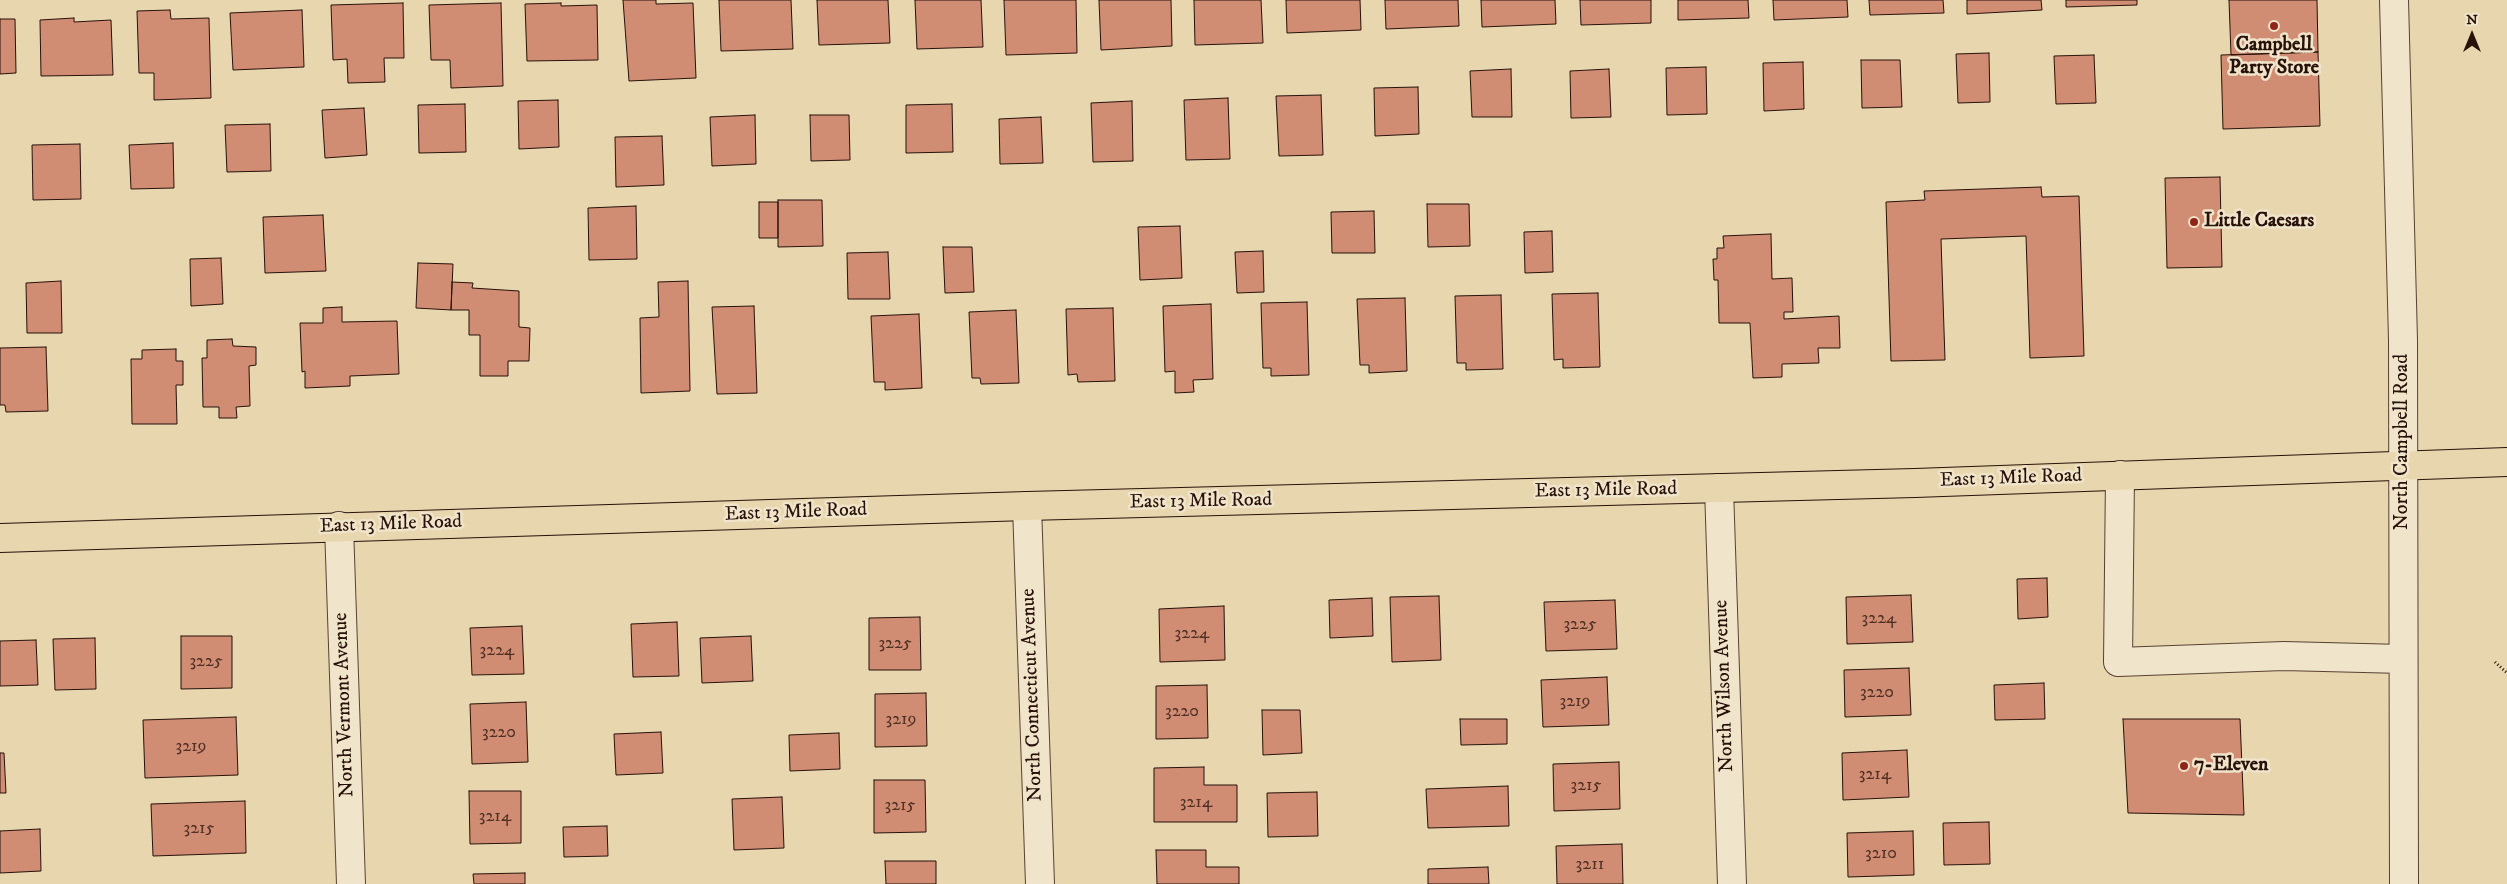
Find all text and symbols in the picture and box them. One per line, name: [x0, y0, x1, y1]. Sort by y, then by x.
north arrow: [2447, 10, 2497, 60]
text: N: [2466, 11, 2478, 29]
marker: Campbell Party Store: [2268, 20, 2280, 32]
place label: Campbell Party Store: [2229, 34, 2319, 81]
place label: Little Caesars: [2204, 210, 2314, 234]
marker: Little Caesars: [2188, 216, 2200, 228]
street label: North Campbell Road: [2391, 354, 2415, 530]
street label: East 13 Mile Road: [1939, 465, 2083, 493]
street label: East 13 Mile Road: [1535, 478, 1677, 504]
street label: East 13 Mile Road: [1130, 489, 1272, 515]
street label: East 13 Mile Road: [724, 499, 868, 527]
street label: East 13 Mile Road: [319, 511, 463, 539]
street label: North Connecticut Avenue: [1017, 588, 1049, 802]
street label: North Wilson Avenue: [1710, 599, 1740, 773]
house number: 3224: [1862, 608, 1896, 630]
street label: North Vermont Avenue: [330, 612, 360, 798]
house number: 3225: [1563, 614, 1597, 636]
house number: 3224: [1175, 623, 1209, 645]
house number: 3225: [878, 633, 912, 655]
house number: 3224: [480, 640, 514, 662]
house number: 3225: [189, 651, 223, 673]
house number: 3220: [1860, 682, 1894, 704]
house number: 3219: [1559, 691, 1591, 713]
house number: 3220: [1165, 701, 1199, 723]
house number: 3219: [885, 709, 917, 731]
house number: 3220: [482, 722, 516, 744]
house number: 3219: [175, 736, 207, 758]
place label: 7-Eleven: [2194, 754, 2269, 778]
marker: 7-Eleven: [2178, 760, 2190, 772]
house number: 3214: [1859, 764, 1891, 786]
house number: 3215: [1571, 775, 1601, 797]
house number: 3214: [1180, 792, 1212, 814]
house number: 3215: [885, 795, 915, 817]
house number: 3214: [479, 806, 511, 828]
house number: 3215: [184, 818, 214, 840]
house number: 3210: [1865, 843, 1897, 865]
house number: 3211: [1576, 854, 1604, 876]

